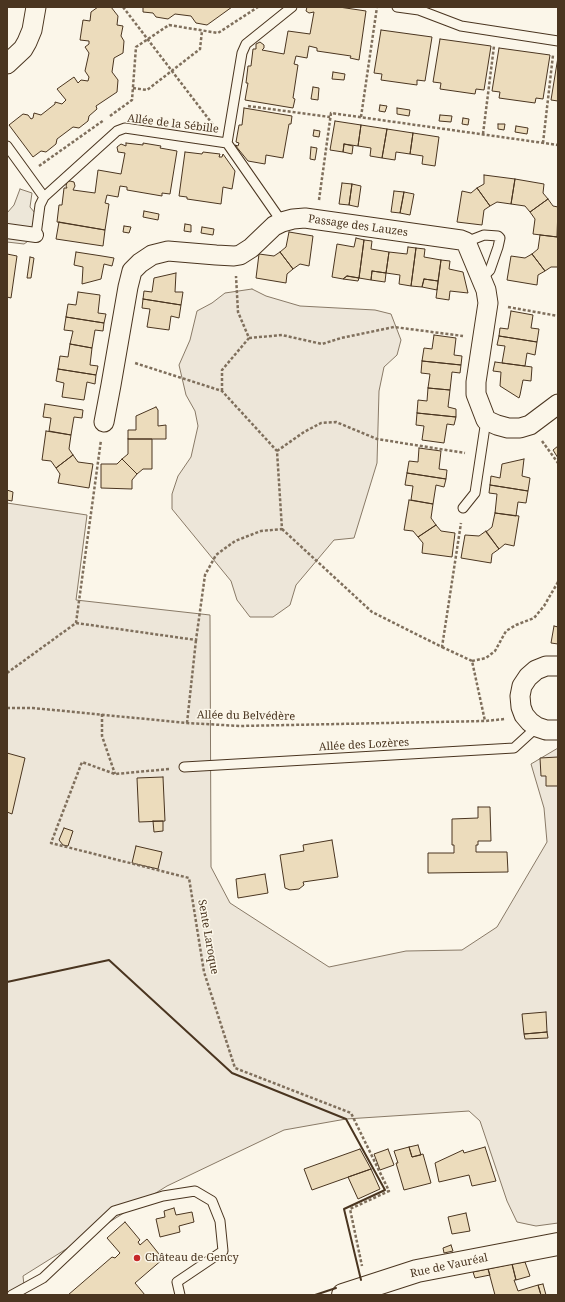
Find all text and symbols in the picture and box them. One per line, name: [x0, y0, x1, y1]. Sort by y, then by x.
street label: Allée de la Sébille: [127, 112, 219, 136]
street label: Passage des Lauzes: [307, 212, 409, 240]
street label: Allée du Belvédère: [197, 709, 295, 723]
street label: Allée des Lozères: [319, 736, 409, 754]
street label: Sente Laroque: [195, 899, 221, 975]
place label: Château de Gency: [145, 1251, 239, 1265]
street label: Rue de Vauréal: [409, 1251, 489, 1281]
marker: Château de Gency: [132, 1253, 142, 1263]

